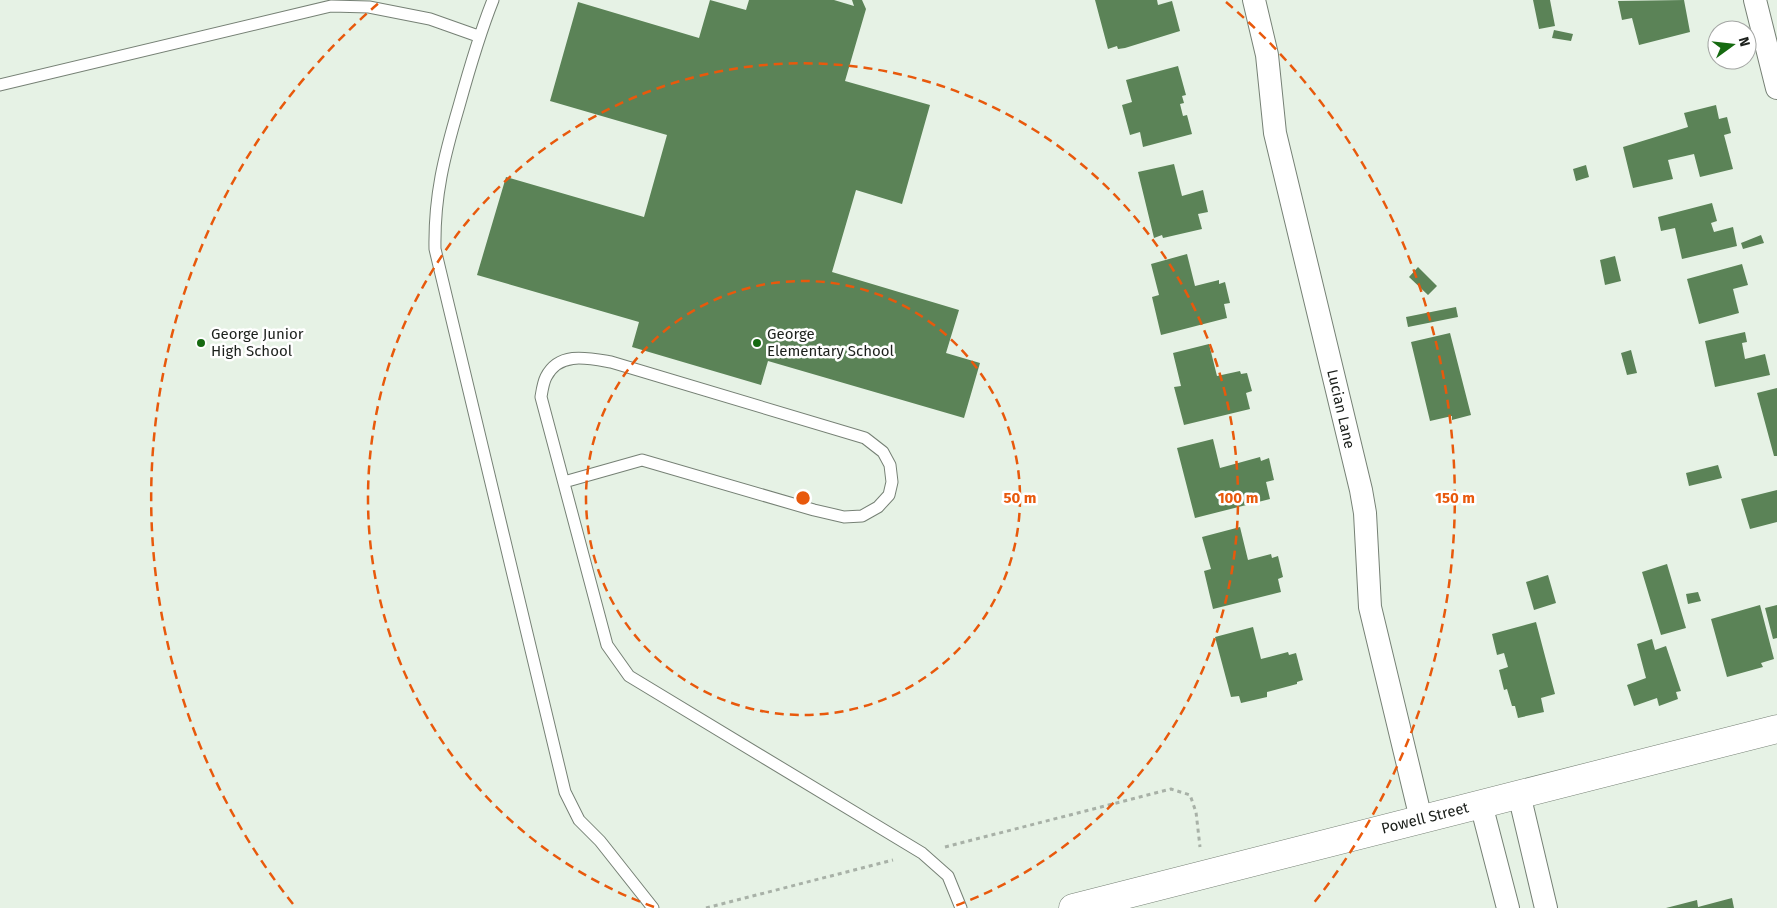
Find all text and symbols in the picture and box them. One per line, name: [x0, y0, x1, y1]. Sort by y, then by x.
north arrow: [1707, 20, 1757, 70]
text: N: [1735, 35, 1753, 48]
place label: George Junior High School: [211, 325, 304, 360]
place label: George Elementary School: [767, 325, 895, 360]
marker: George Junior High School: [195, 337, 207, 349]
marker: George Elementary School: [751, 337, 763, 349]
street label: Lucian Lane: [1323, 368, 1359, 450]
centre of rings: [794, 489, 812, 507]
text: 50 m: [1003, 489, 1037, 507]
text: 100 m: [1218, 489, 1258, 507]
text: 150 m: [1435, 489, 1475, 507]
street label: Powell Street: [1379, 798, 1471, 838]

